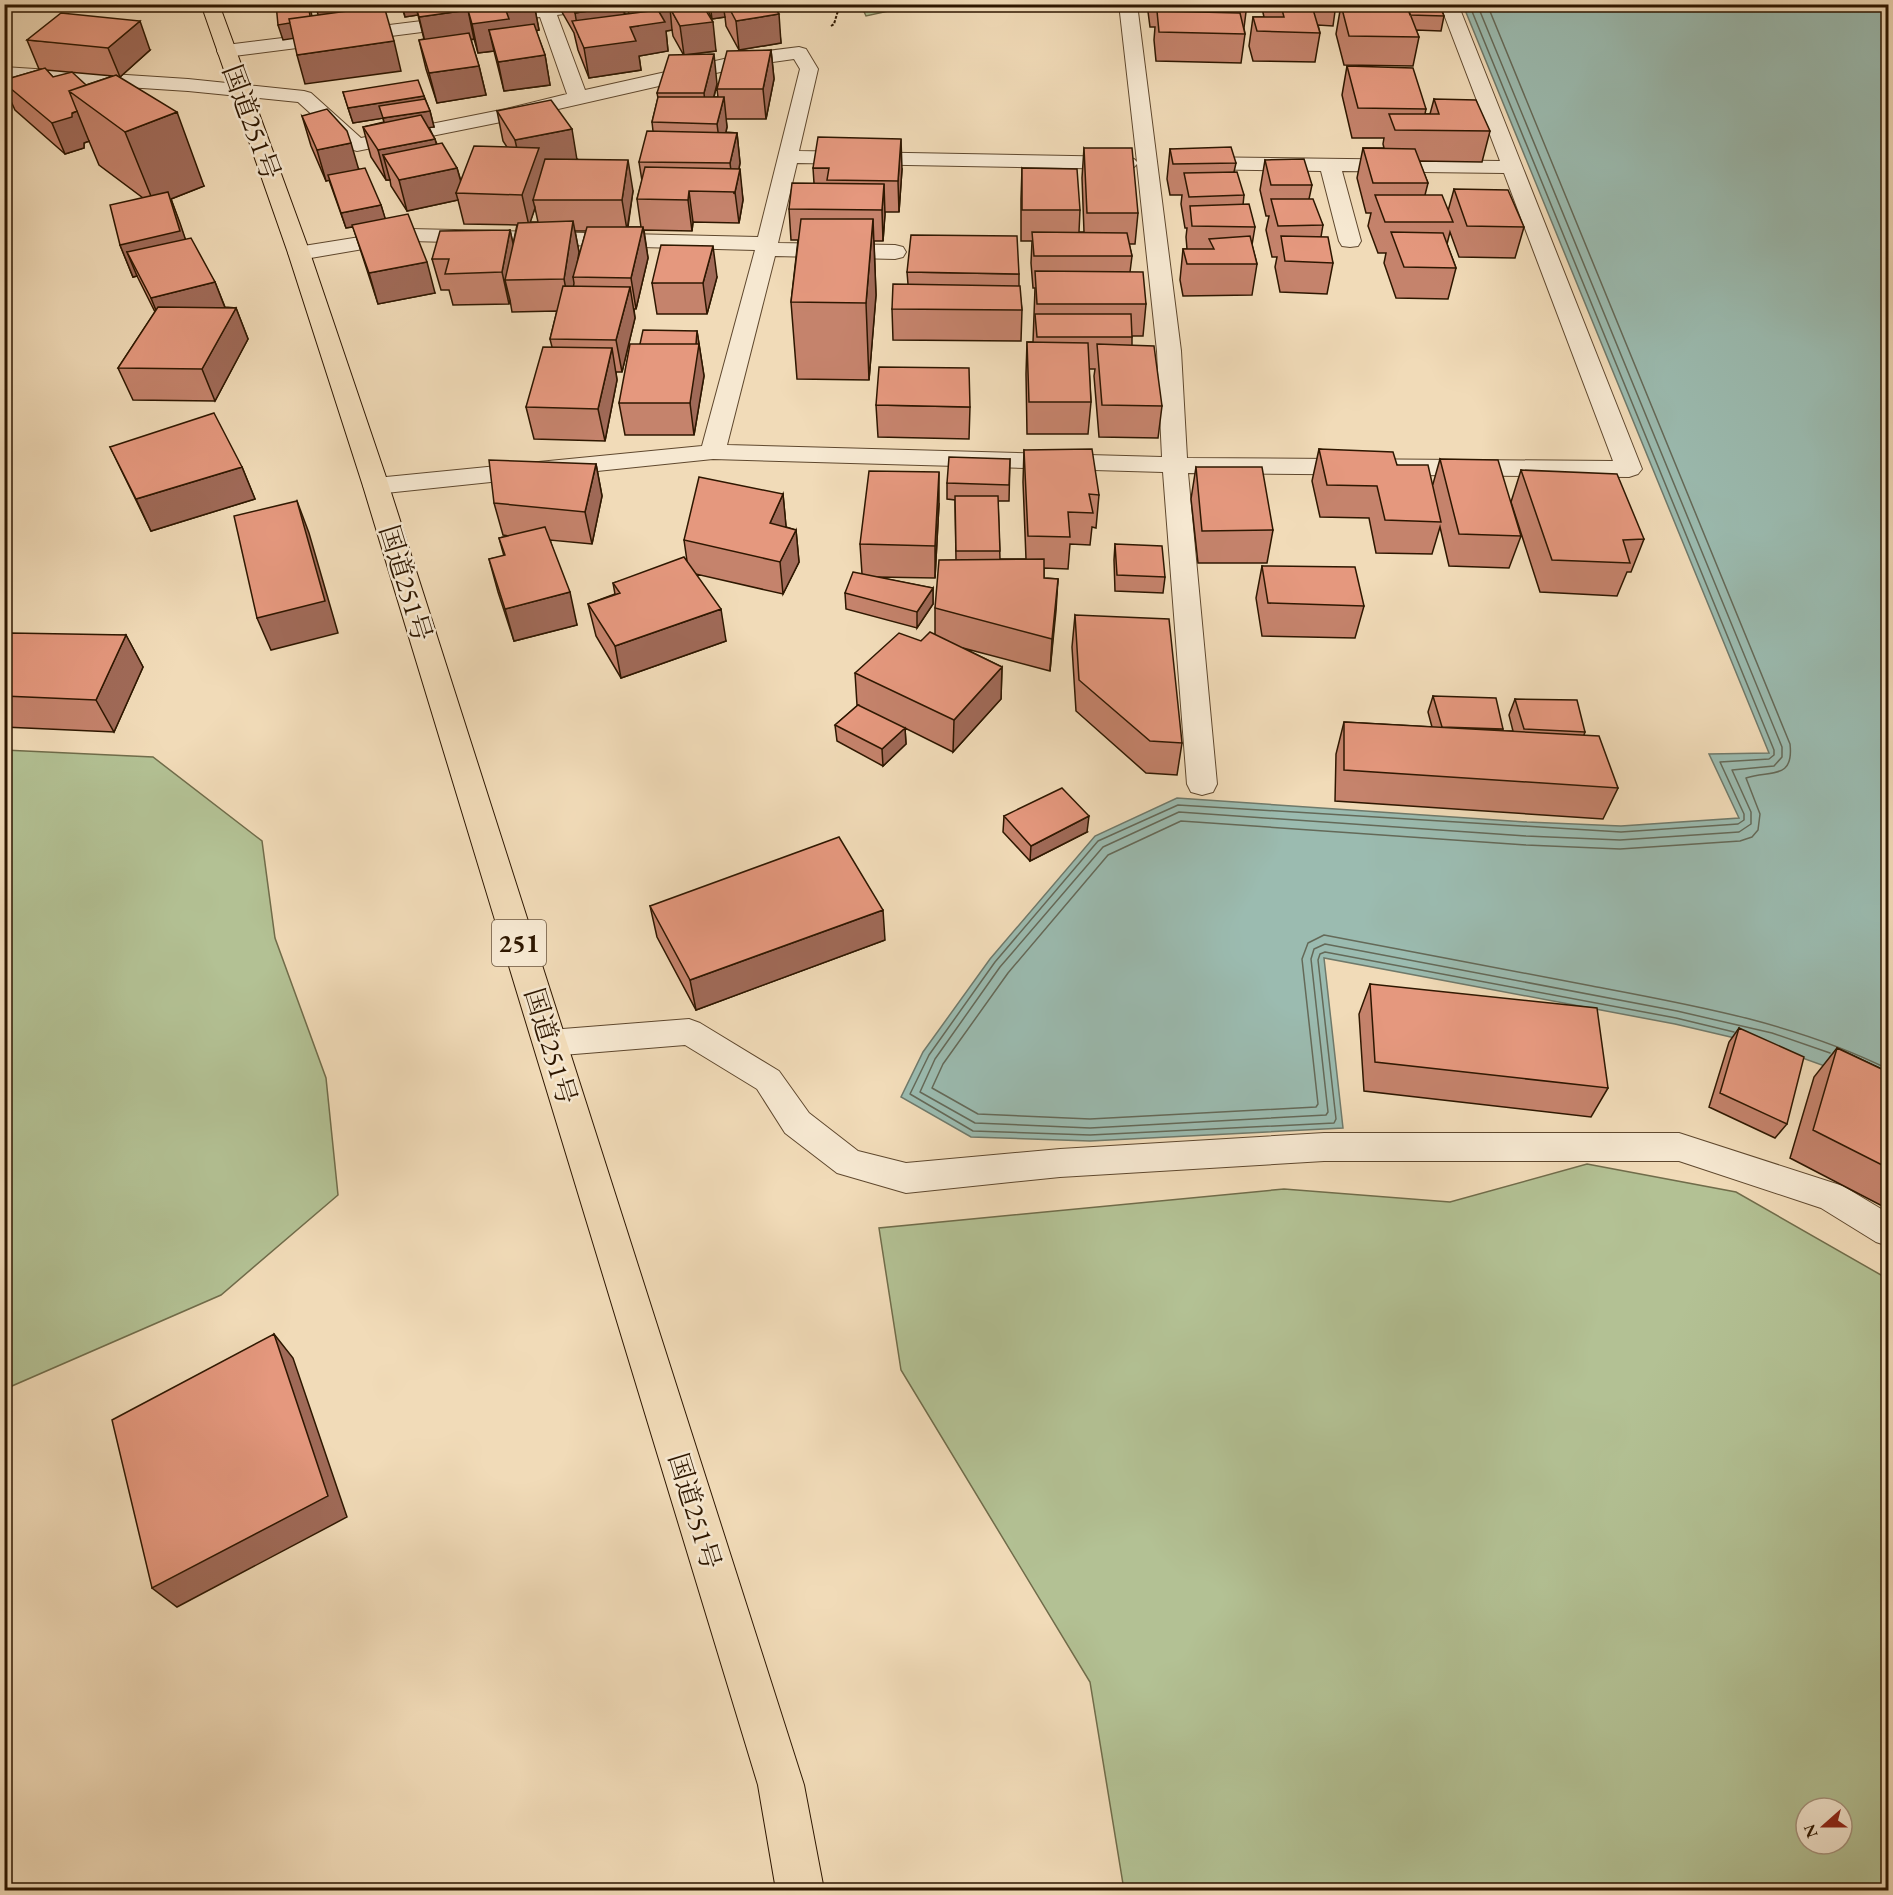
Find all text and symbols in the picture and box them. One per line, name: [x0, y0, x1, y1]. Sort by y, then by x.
street label: 国道251号: [215, 60, 289, 184]
street label: 国道251号: [372, 521, 440, 645]
road number: 251: [492, 920, 546, 966]
street label: 国道251号: [517, 984, 585, 1108]
street label: 国道251号: [661, 1449, 729, 1573]
north arrow: [1794, 1796, 1854, 1856]
text: N: [1798, 1821, 1823, 1841]

